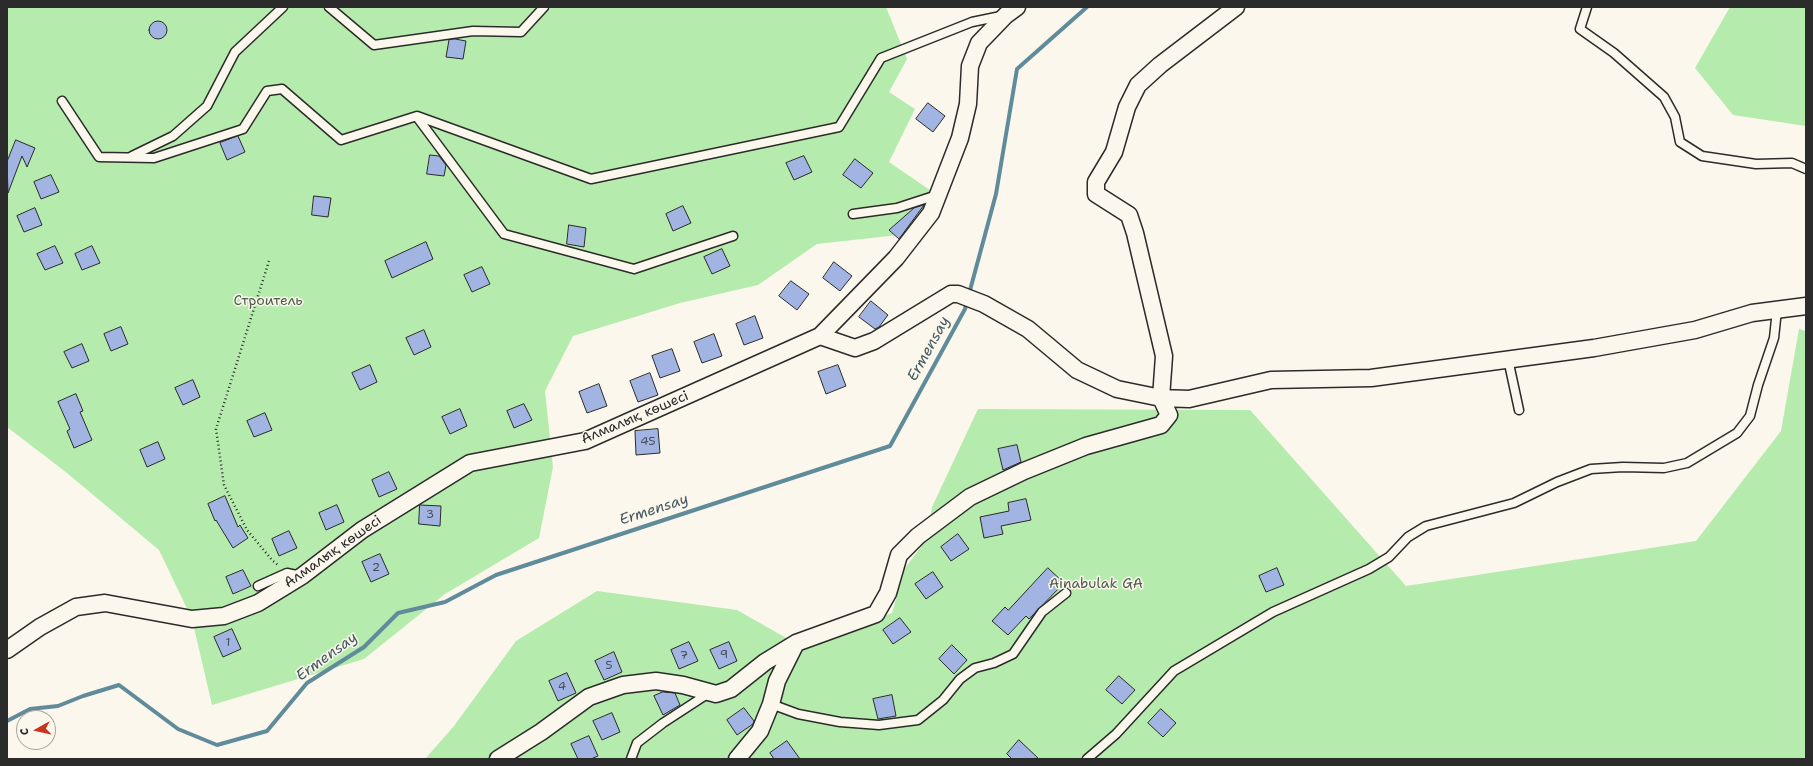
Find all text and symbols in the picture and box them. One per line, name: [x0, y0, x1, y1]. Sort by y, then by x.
park label: Строитель: [233, 293, 303, 309]
water label: Ermensay: [904, 313, 954, 385]
street label: Алмалық көшесі: [579, 388, 691, 448]
house number: 45: [640, 435, 656, 449]
water label: Ermensay: [617, 490, 691, 530]
house number: 3: [426, 508, 434, 522]
street label: Алмалық көшесі: [281, 512, 385, 592]
house number: 2: [372, 561, 380, 575]
park label: Ainabulak GA: [1049, 576, 1143, 592]
water label: Ermensay: [293, 629, 361, 685]
house number: 1: [225, 636, 231, 650]
house number: 9: [720, 648, 728, 662]
house number: 7: [680, 649, 688, 663]
house number: 5: [605, 659, 613, 673]
house number: 4: [558, 680, 566, 694]
north arrow: [16, 710, 56, 750]
text: С: [17, 727, 33, 736]

